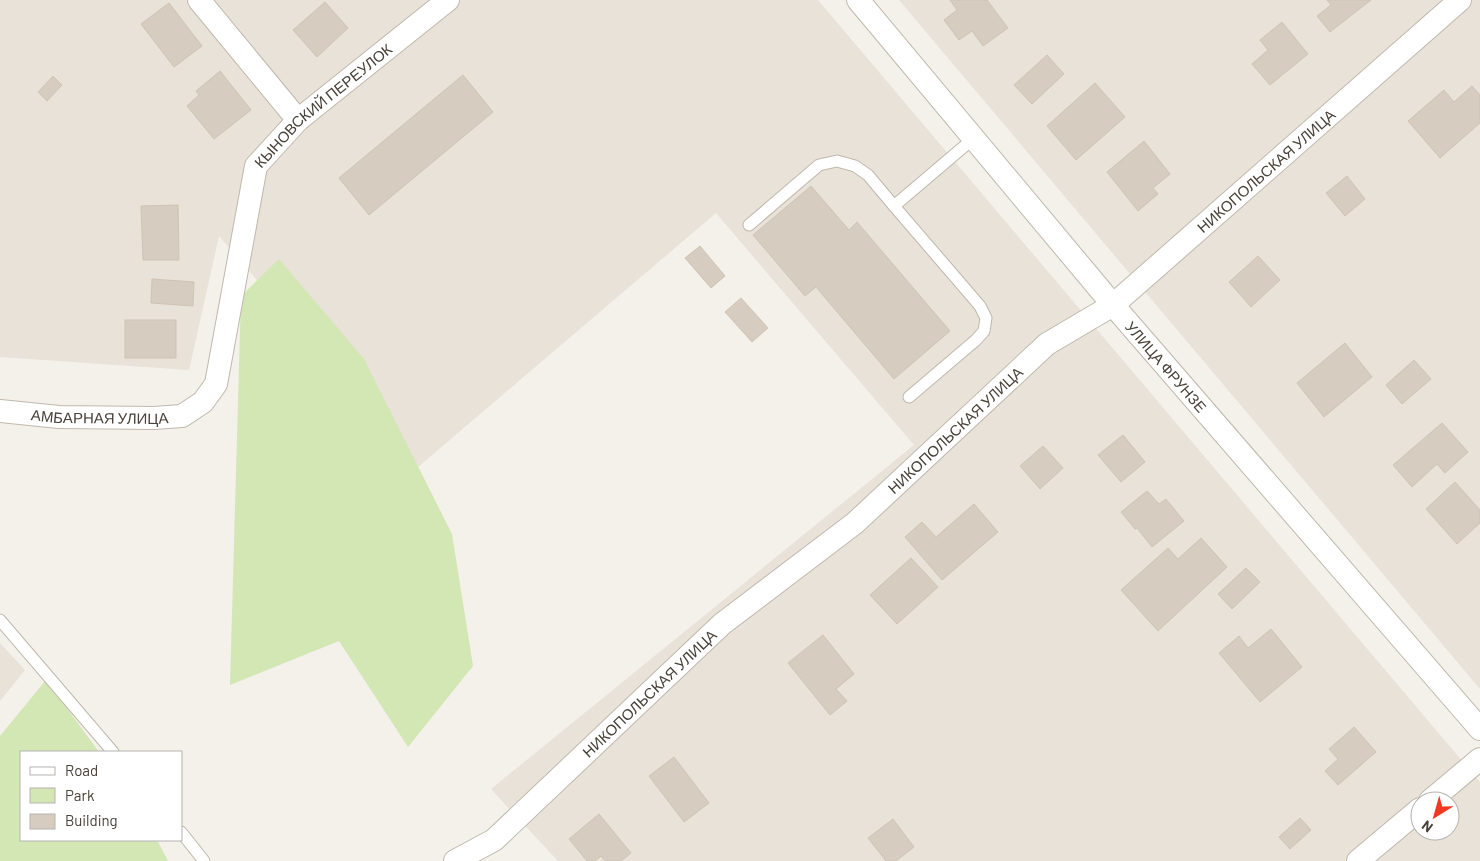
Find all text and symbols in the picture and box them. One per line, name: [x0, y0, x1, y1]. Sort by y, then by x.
street label: КЫНОВСКИЙ ПЕРЕУЛОК: [250, 39, 396, 171]
street label: НИКОПОЛЬСКАЯ УЛИЦА: [1193, 105, 1339, 236]
street label: УЛИЦА ФРУНЗЕ: [1122, 317, 1211, 416]
street label: НИКОПОЛЬСКАЯ УЛИЦА: [884, 363, 1026, 497]
street label: АМБАРНАЯ УЛИЦА: [30, 405, 169, 427]
street label: НИКОПОЛЬСКАЯ УЛИЦА: [578, 625, 720, 761]
legend: [20, 751, 182, 841]
text: Road: [65, 761, 98, 779]
text: Park: [65, 786, 95, 804]
north arrow: [1410, 791, 1460, 841]
text: Building: [65, 811, 118, 829]
text: N: [1418, 817, 1436, 836]

